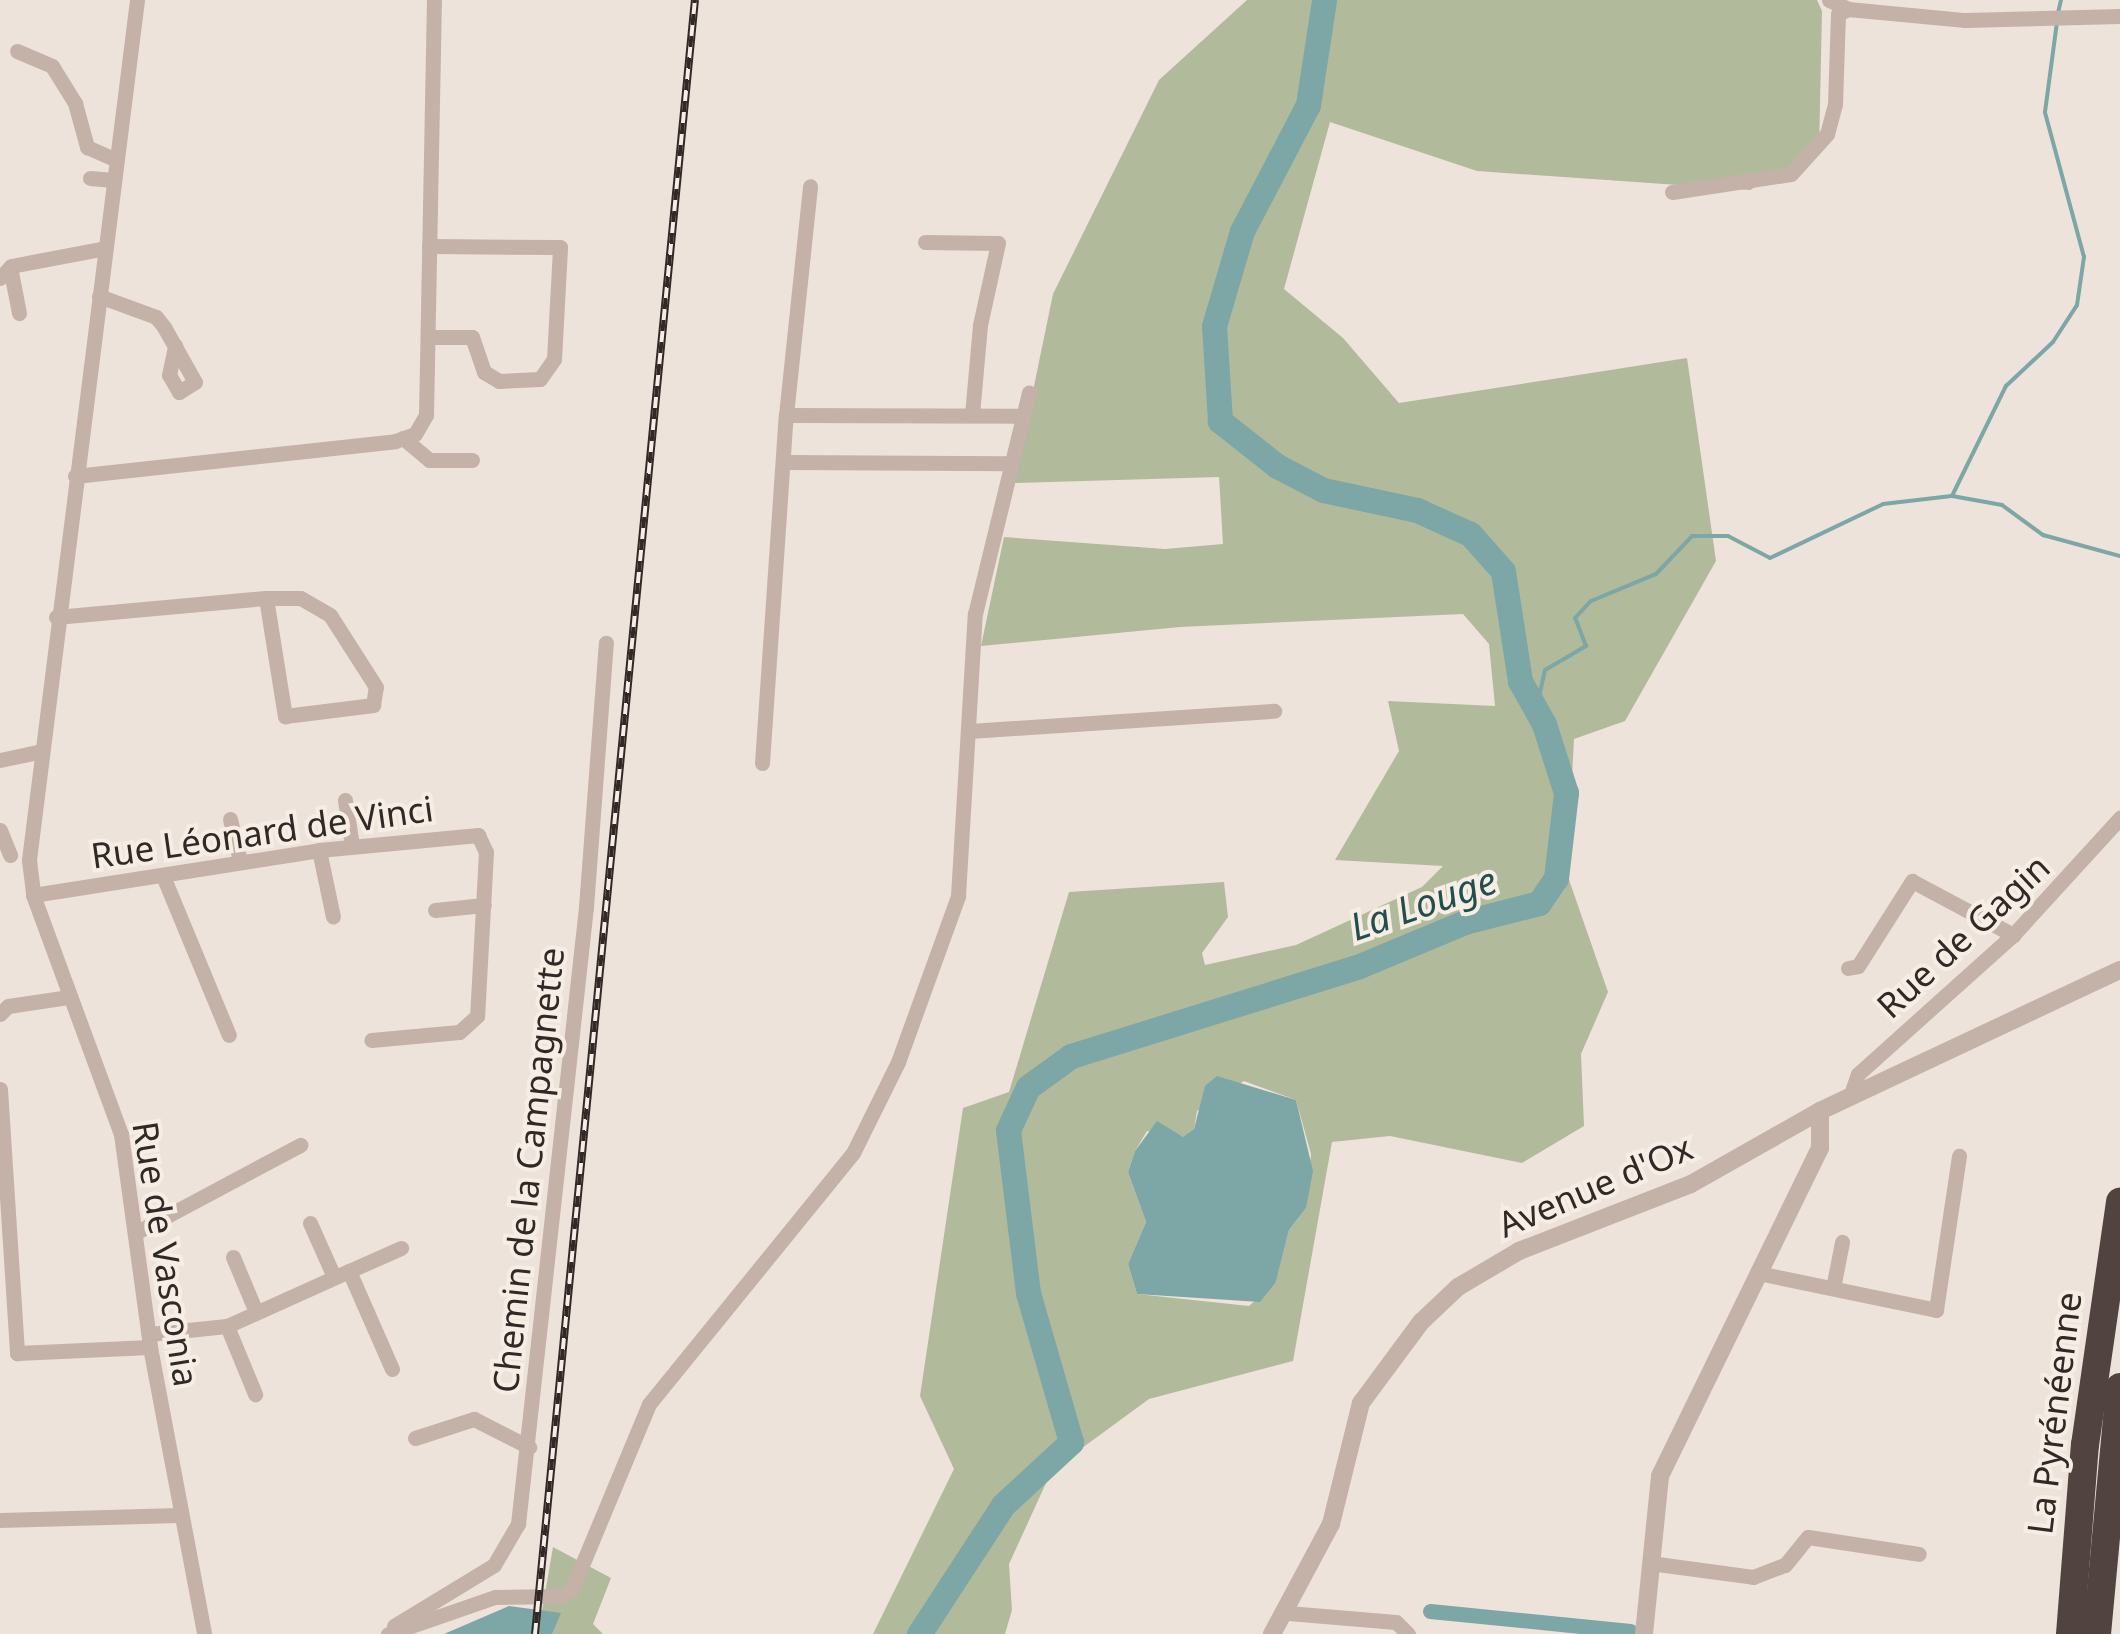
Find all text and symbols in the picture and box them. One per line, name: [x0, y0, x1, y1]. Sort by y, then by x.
street label: Rue Léonard de Vinci: [88, 787, 436, 877]
street label: Rue de Gagin: [1868, 846, 2058, 1026]
water label: La Louge: [1344, 857, 1502, 949]
street label: Chemin de la Campagnette: [484, 945, 572, 1395]
street label: Rue de Vasconia: [124, 1119, 208, 1389]
street label: Avenue d'Ox: [1491, 1126, 1699, 1246]
street label: La Pyrénéenne: [2018, 1289, 2090, 1537]

